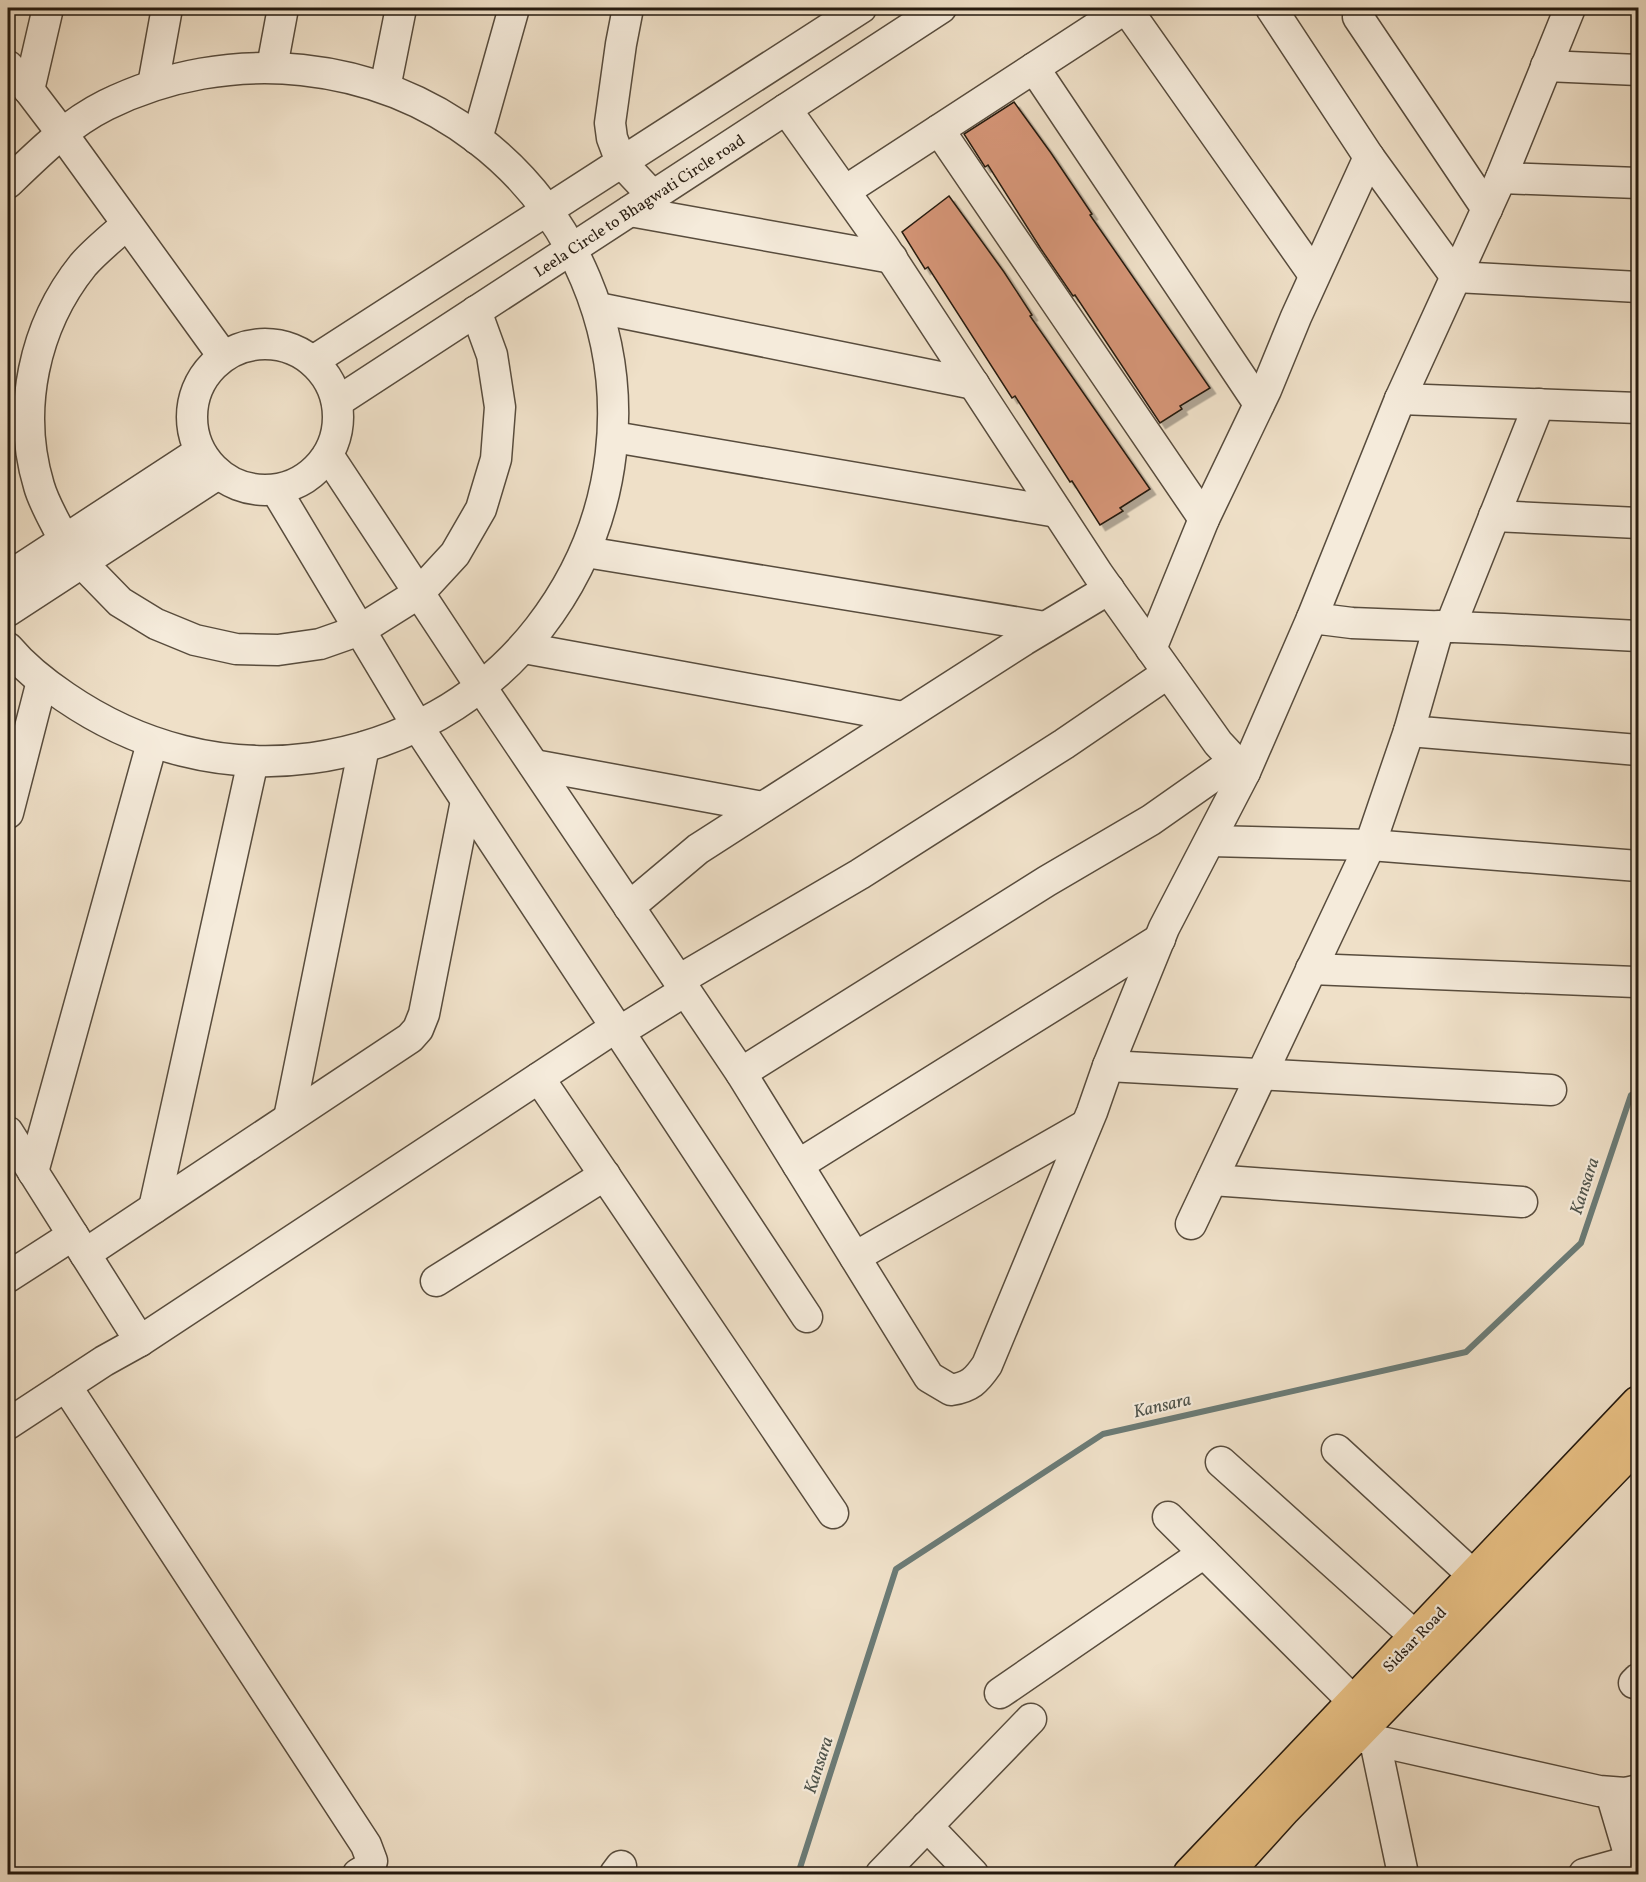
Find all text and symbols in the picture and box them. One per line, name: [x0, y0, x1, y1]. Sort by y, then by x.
street label: Leela Circle to Bhagwati Circle road: [530, 130, 750, 283]
water label: Kansara: [1564, 1155, 1606, 1218]
water label: Kansara: [1131, 1388, 1194, 1425]
street label: Sidsar Road: [1379, 1603, 1452, 1678]
water label: Kansara: [798, 1734, 840, 1797]

